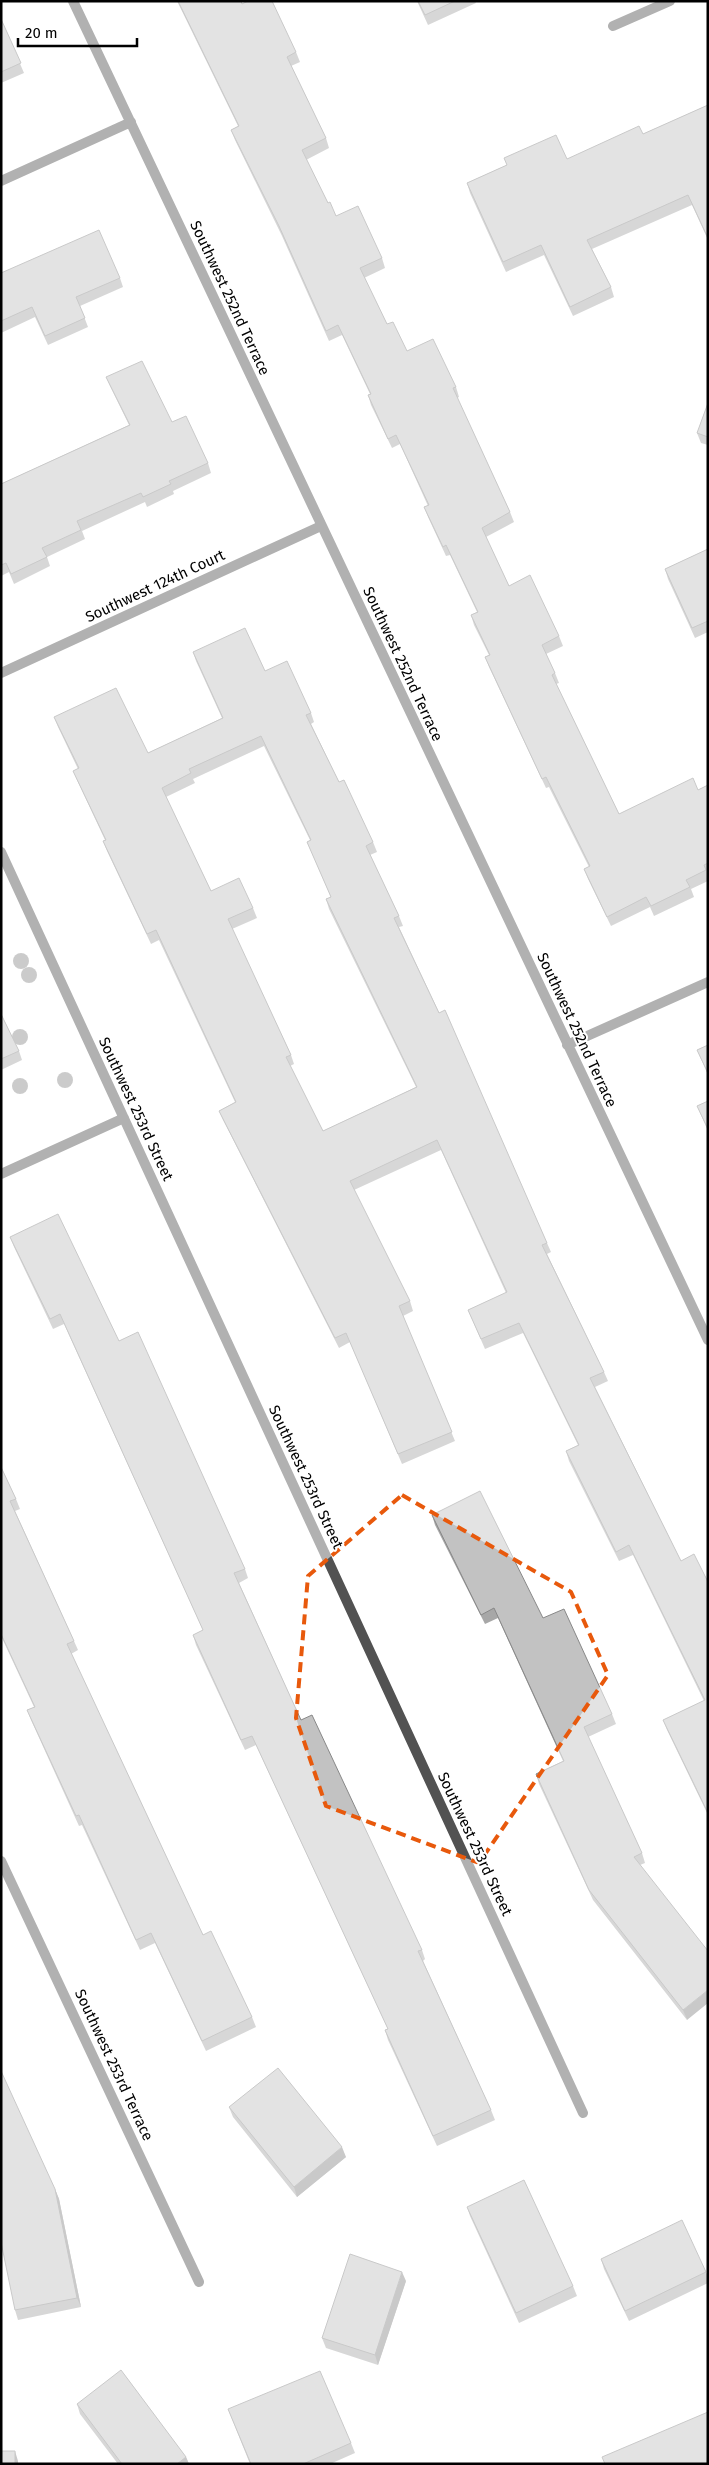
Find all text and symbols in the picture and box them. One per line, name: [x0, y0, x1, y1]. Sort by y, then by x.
scale bar: [18, 15, 136, 47]
text: 20 m: [25, 24, 58, 42]
street label: Southwest 252nd Terrace: [186, 218, 274, 378]
street label: Southwest 124th Court: [82, 546, 228, 626]
street label: Southwest 252nd Terrace: [359, 584, 447, 744]
street label: Southwest 252nd Terrace: [533, 950, 621, 1110]
street label: Southwest 253rd Street: [95, 1034, 177, 1184]
street label: Southwest 253rd Street: [265, 1402, 347, 1552]
street label: Southwest 253rd Street: [434, 1769, 516, 1919]
street label: Southwest 253rd Terrace: [71, 1986, 157, 2144]

